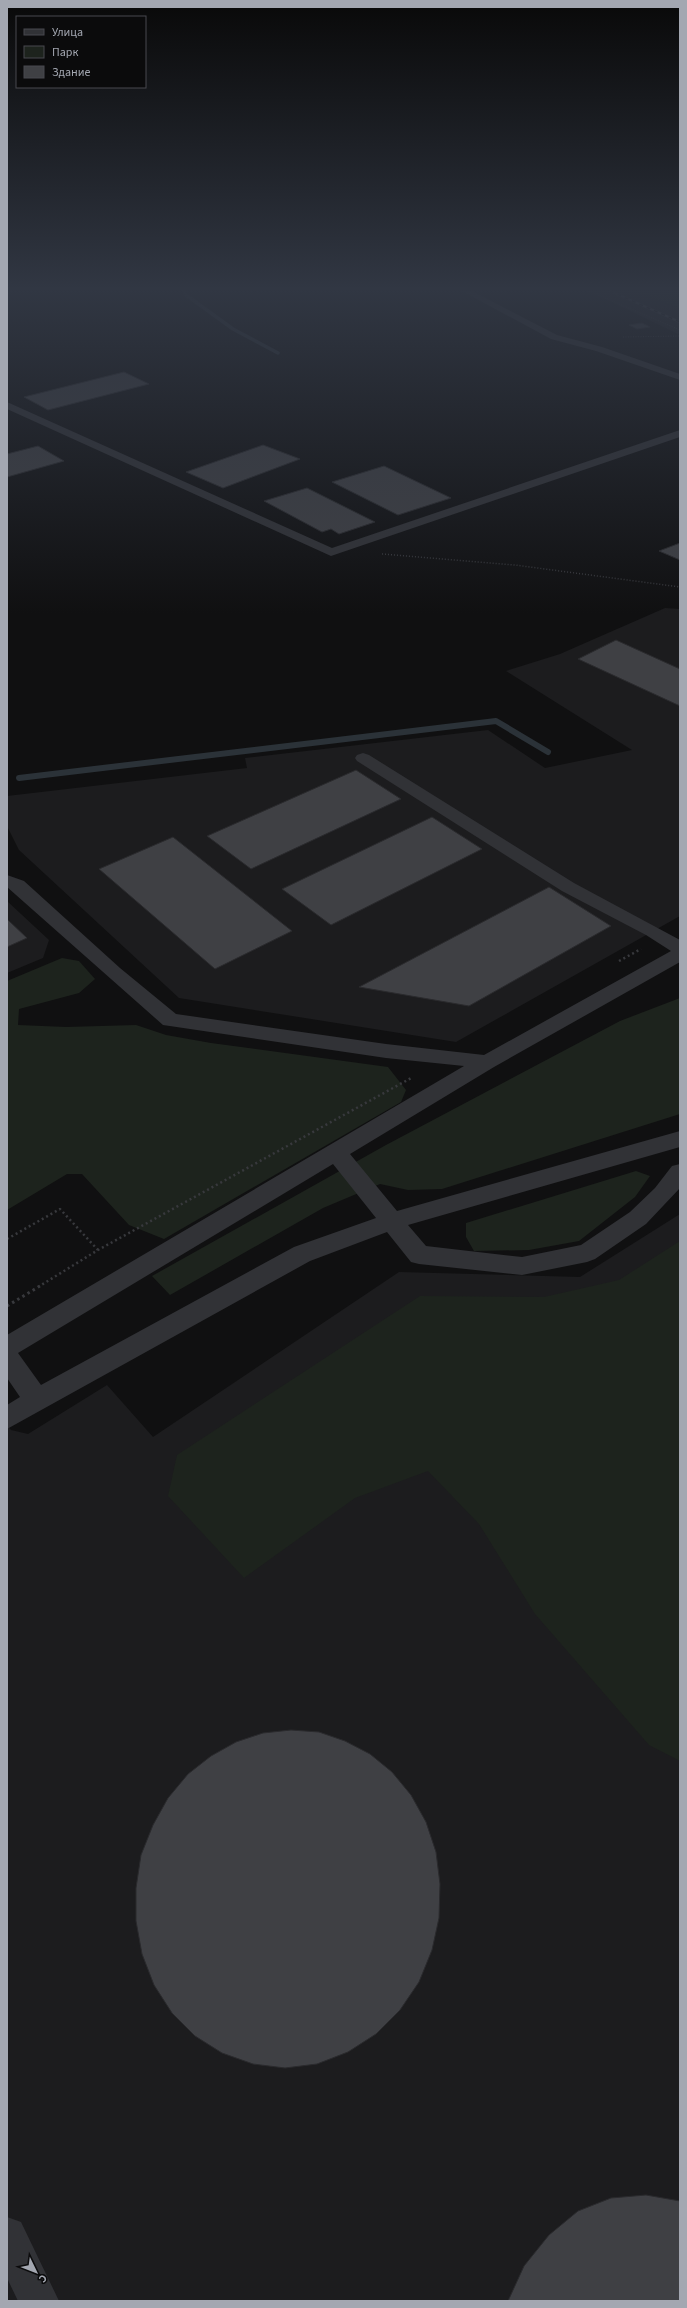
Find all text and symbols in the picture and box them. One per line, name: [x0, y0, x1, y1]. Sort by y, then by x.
legend: [16, 16, 146, 88]
text: Улица: [52, 24, 83, 41]
text: Парк: [52, 44, 78, 61]
text: Здание: [52, 64, 91, 81]
north arrow: [16, 2252, 56, 2292]
text: С: [35, 2271, 51, 2286]

